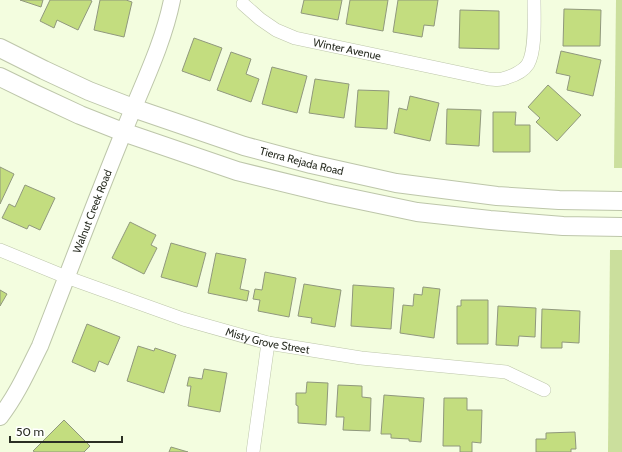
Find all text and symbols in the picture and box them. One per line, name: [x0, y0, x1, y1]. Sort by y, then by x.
street label: Winter Avenue: [312, 35, 383, 63]
street label: Tierra Rejada Road: [258, 144, 345, 178]
street label: Walnut Creek Road: [69, 167, 115, 255]
street label: Misty Grove Street: [224, 324, 311, 357]
scale bar: [10, 418, 122, 444]
text: 50 m: [16, 424, 44, 439]

